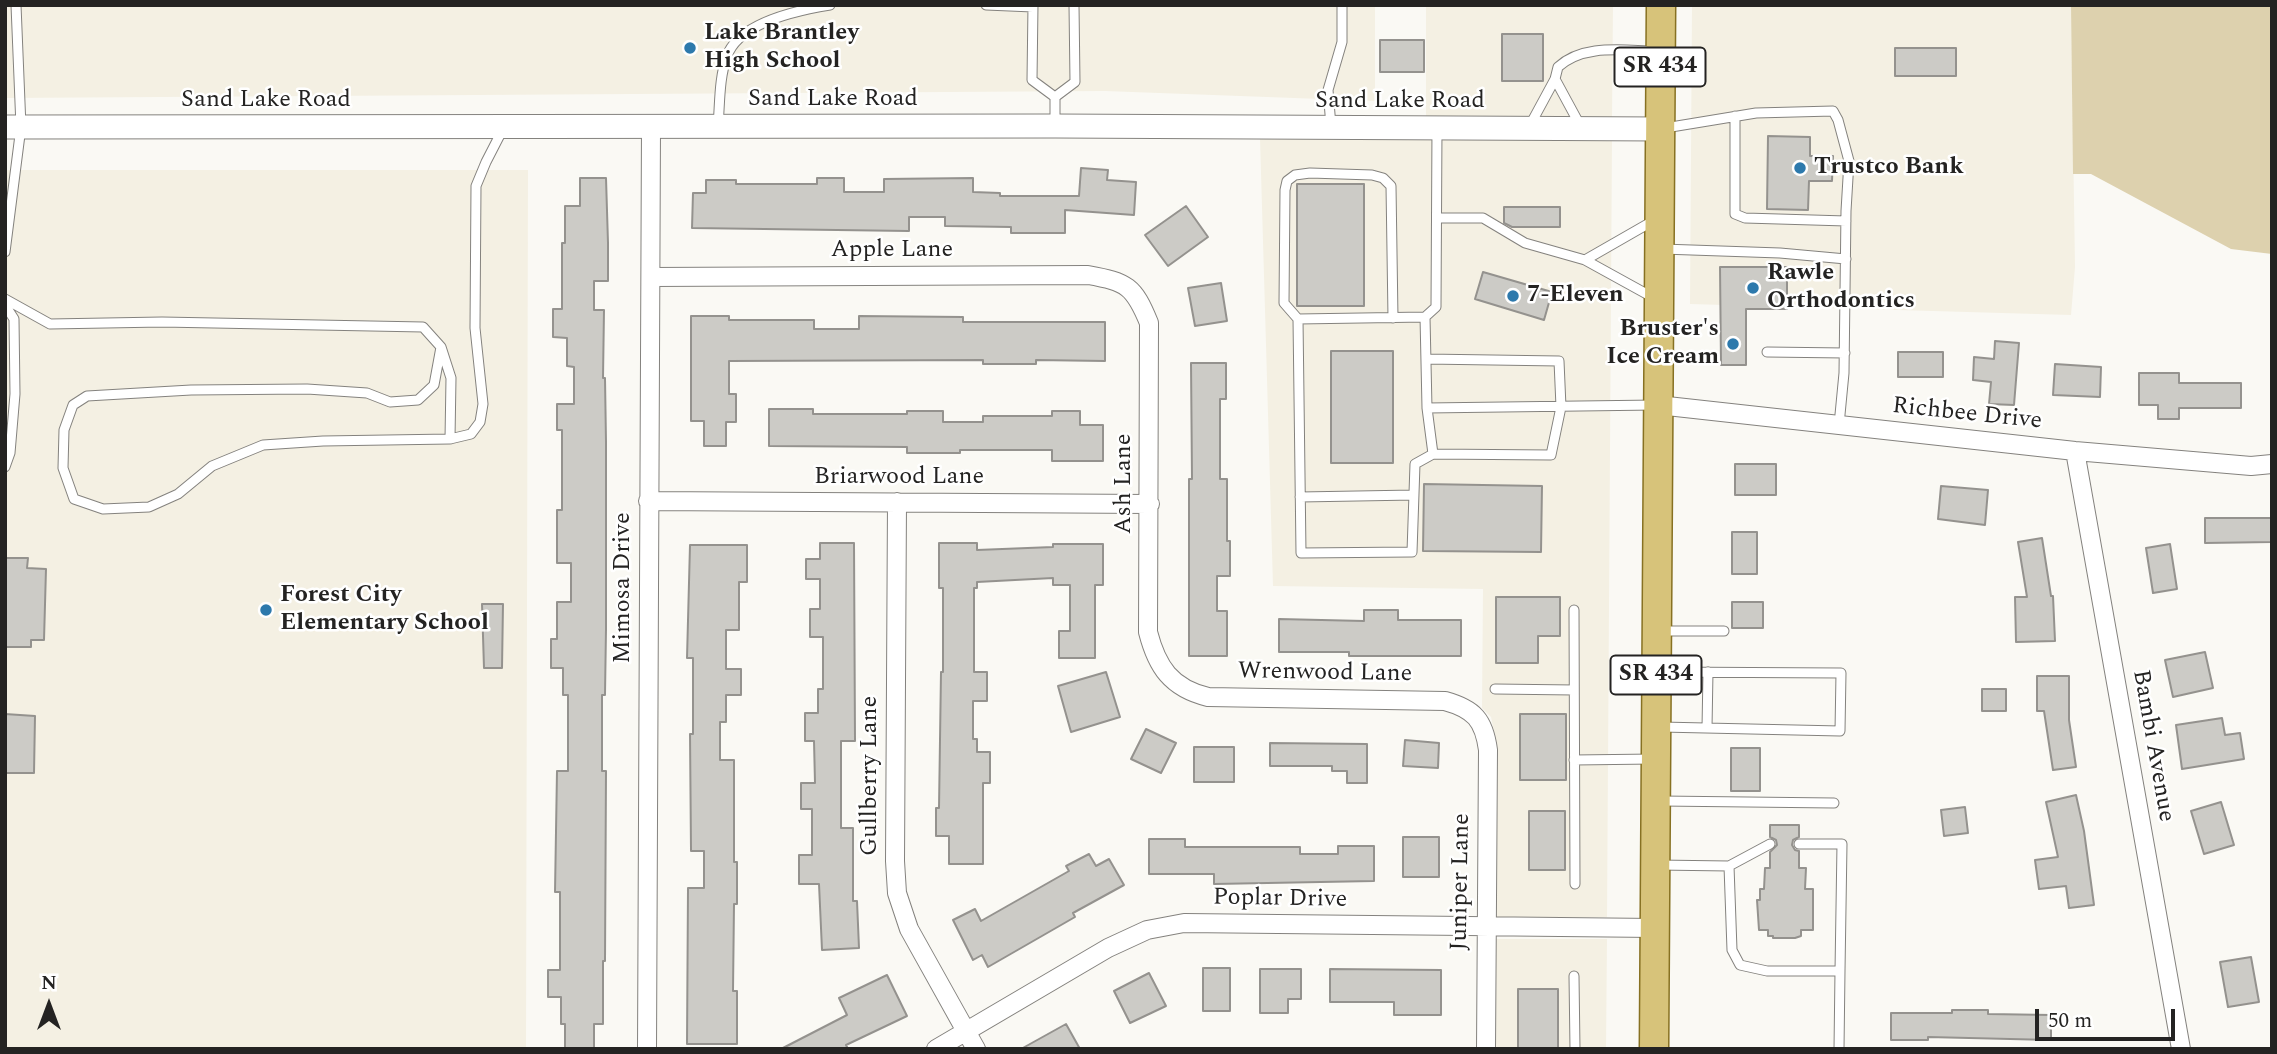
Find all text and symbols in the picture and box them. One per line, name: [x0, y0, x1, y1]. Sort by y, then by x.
place label: Lake Brantley High School: [704, 20, 859, 76]
marker: Lake Brantley High School: [682, 40, 698, 56]
road number: SR 434: [1614, 48, 1706, 86]
street label: Sand Lake Road: [748, 86, 918, 114]
street label: Sand Lake Road: [181, 87, 351, 115]
street label: Sand Lake Road: [1315, 88, 1485, 116]
place label: Trustco Bank: [1814, 154, 1964, 182]
marker: Trustco Bank: [1792, 160, 1808, 176]
street label: Apple Lane: [831, 237, 953, 265]
place label: Rawle Orthodontics: [1767, 260, 1915, 316]
marker: Rawle Orthodontics: [1745, 280, 1761, 296]
place label: 7-Eleven: [1527, 282, 1624, 310]
marker: 7-Eleven: [1505, 288, 1521, 304]
place label: Bruster's Ice Cream: [1607, 316, 1719, 372]
marker: Bruster's Ice Cream: [1725, 336, 1741, 352]
street label: Richbee Drive: [1891, 393, 2043, 437]
street label: Ash Lane: [1111, 434, 1139, 534]
street label: Briarwood Lane: [814, 464, 984, 492]
street label: Mimosa Drive: [610, 512, 638, 664]
place label: Forest City Elementary School: [280, 582, 489, 638]
marker: Forest City Elementary School: [258, 602, 274, 618]
road number: SR 434: [1610, 656, 1702, 694]
street label: Wrenwood Lane: [1238, 658, 1412, 690]
street label: Bambi Avenue: [2124, 668, 2180, 824]
street label: Gullberry Lane: [857, 696, 885, 856]
street label: Juniper Lane: [1446, 813, 1478, 951]
street label: Poplar Drive: [1213, 884, 1347, 916]
text: N: [41, 969, 57, 998]
north arrow: [14, 970, 84, 1040]
scale bar: [2039, 995, 2179, 1038]
text: 50 m: [2048, 1005, 2092, 1037]

